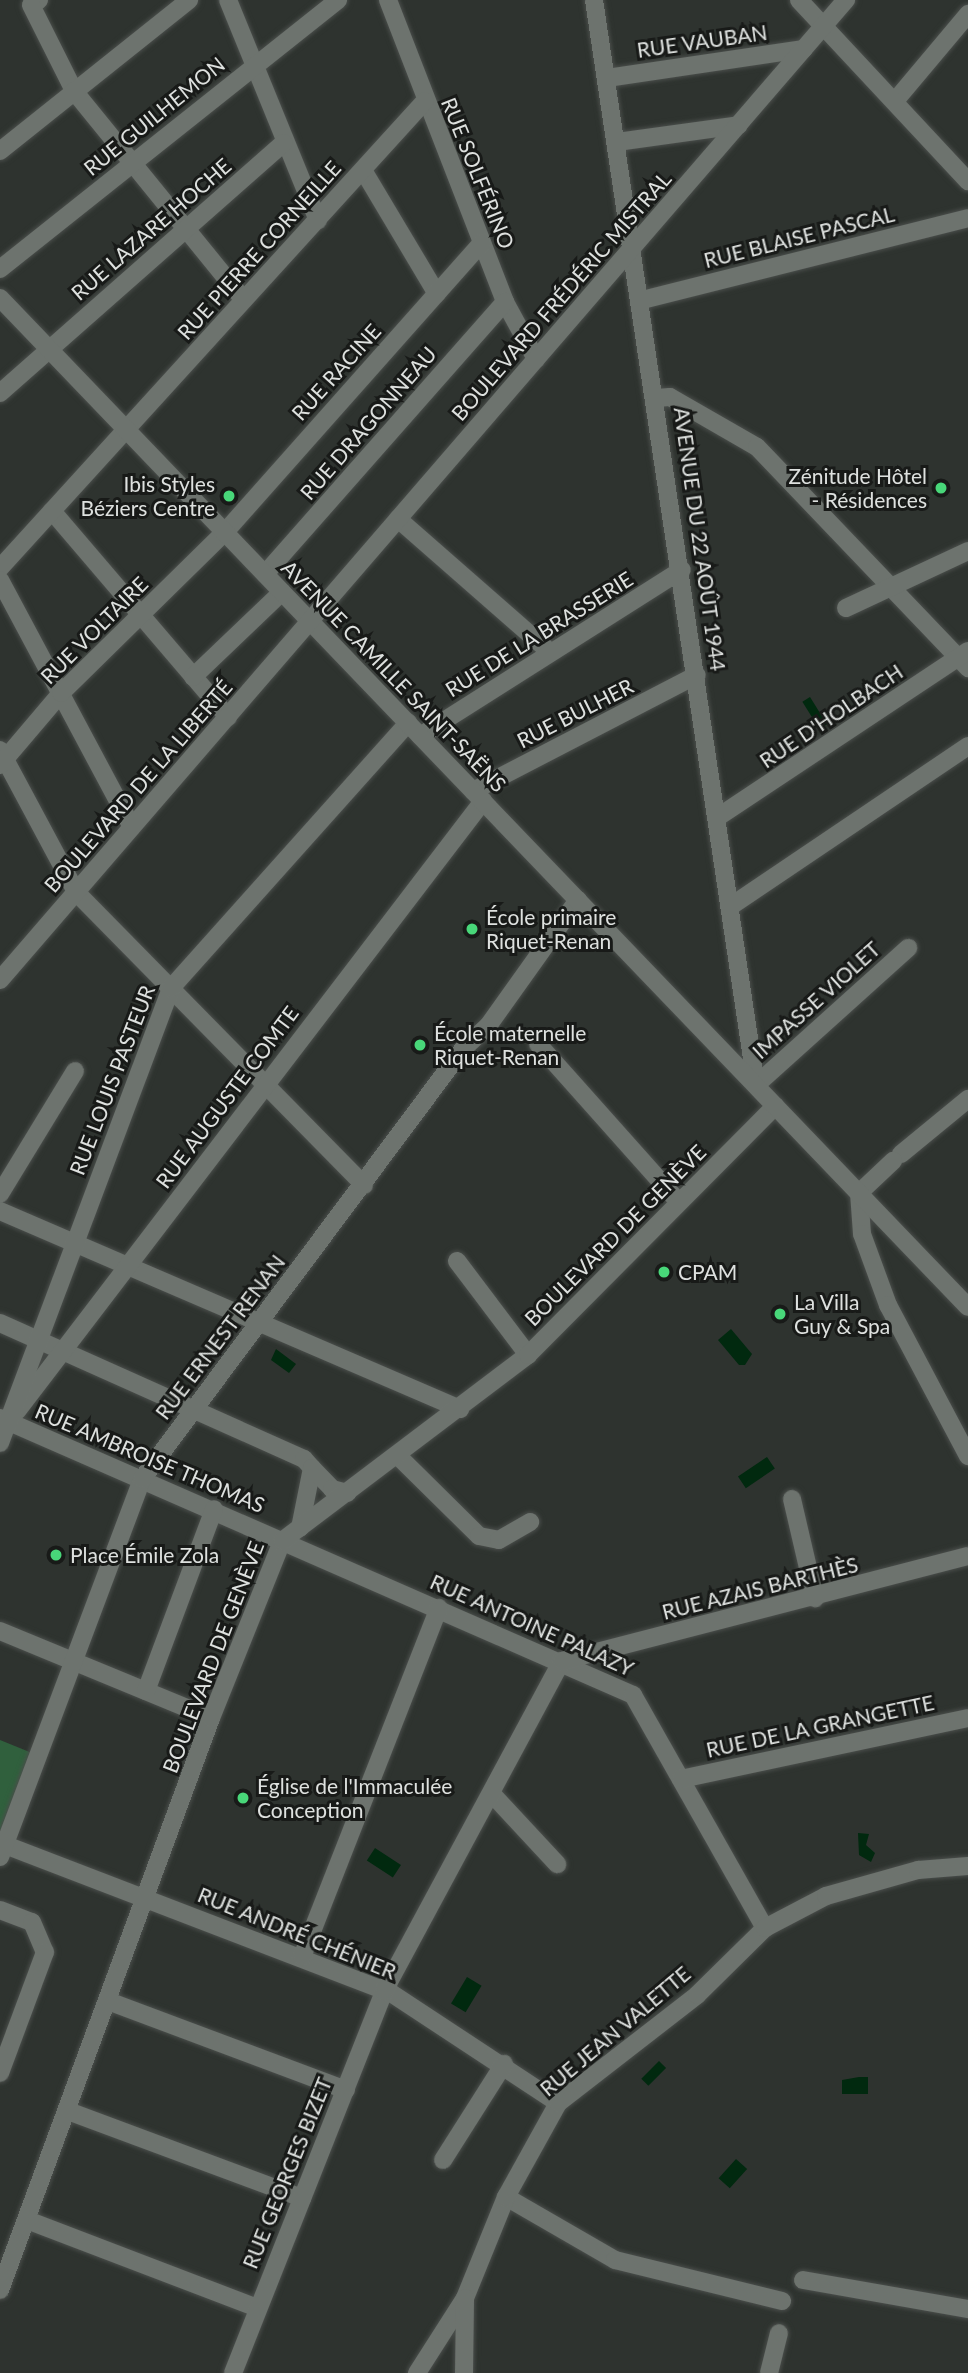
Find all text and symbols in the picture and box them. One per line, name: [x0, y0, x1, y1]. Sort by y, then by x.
street label: RUE VAUBAN: [635, 19, 769, 63]
street label: RUE GUILHEMON: [78, 51, 230, 181]
street label: RUE SOLFÉRINO: [436, 94, 520, 252]
street label: RUE LAZARE HOCHE: [66, 153, 236, 305]
street label: RUE PIERRE CORNEILLE: [172, 155, 346, 345]
street label: BOULEVARD FRÉDÉRIC MISTRAL: [446, 166, 676, 426]
street label: RUE BLAISE PASCAL: [701, 201, 897, 273]
street label: RUE RACINE: [286, 319, 386, 425]
street label: RUE DRAGONNEAU: [295, 341, 441, 505]
street label: AVENUE DU 22 AOÛT 1944: [669, 405, 731, 673]
place label: Zénitude Hôtel - Résidences: [789, 463, 927, 513]
place label: Ibis Styles Béziers Centre: [81, 471, 215, 521]
marker: Zénitude Hôtel - Résidences: [933, 480, 949, 496]
marker: Ibis Styles Béziers Centre: [221, 488, 237, 504]
street label: AVENUE CAMILLE SAINT-SAËNS: [277, 555, 511, 797]
street label: RUE DE LA BRASSERIE: [440, 566, 638, 702]
street label: RUE VOLTAIRE: [35, 571, 153, 689]
street label: RUE D'HOLBACH: [755, 659, 907, 773]
street label: RUE BULHER: [513, 673, 637, 753]
street label: BOULEVARD DE LA LIBERTÉ: [39, 674, 237, 898]
place label: École primaire Riquet-Renan: [486, 904, 616, 954]
marker: École primaire Riquet-Renan: [464, 921, 480, 937]
street label: IMPASSE VIOLET: [747, 936, 885, 1064]
street label: RUE LOUIS PASTEUR: [64, 982, 160, 1178]
street label: RUE AUGUSTE COMTE: [150, 1001, 304, 1193]
place label: École maternelle Riquet-Renan: [434, 1020, 586, 1070]
marker: École maternelle Riquet-Renan: [412, 1037, 428, 1053]
street label: BOULEVARD DE GENÈVE: [519, 1139, 711, 1331]
street label: RUE ERNEST RENAN: [150, 1249, 290, 1425]
place label: CPAM: [678, 1259, 737, 1285]
marker: CPAM: [656, 1264, 672, 1280]
place label: La Villa Guy & Spa: [794, 1289, 891, 1339]
marker: La Villa Guy & Spa: [772, 1306, 788, 1322]
street label: RUE AMBROISE THOMAS: [31, 1398, 269, 1518]
street label: BOULEVARD DE GENÈVE: [157, 1538, 269, 1776]
place label: Place Émile Zola: [70, 1542, 219, 1568]
marker: Place Émile Zola: [48, 1547, 64, 1563]
street label: RUE AZAIS BARTHÈS: [659, 1551, 861, 1625]
street label: RUE ANTOINE PALAZY: [426, 1569, 638, 1681]
street label: RUE DE LA GRANGETTE: [703, 1689, 937, 1763]
place label: Église de l'Immaculée Conception: [257, 1773, 452, 1823]
marker: Église de l'Immaculée Conception: [235, 1790, 251, 1806]
street label: RUE ANDRÉ CHÉNIER: [194, 1882, 400, 1984]
street label: RUE JEAN VALETTE: [534, 1960, 696, 2102]
street label: RUE GEORGES BIZET: [237, 2074, 337, 2272]

